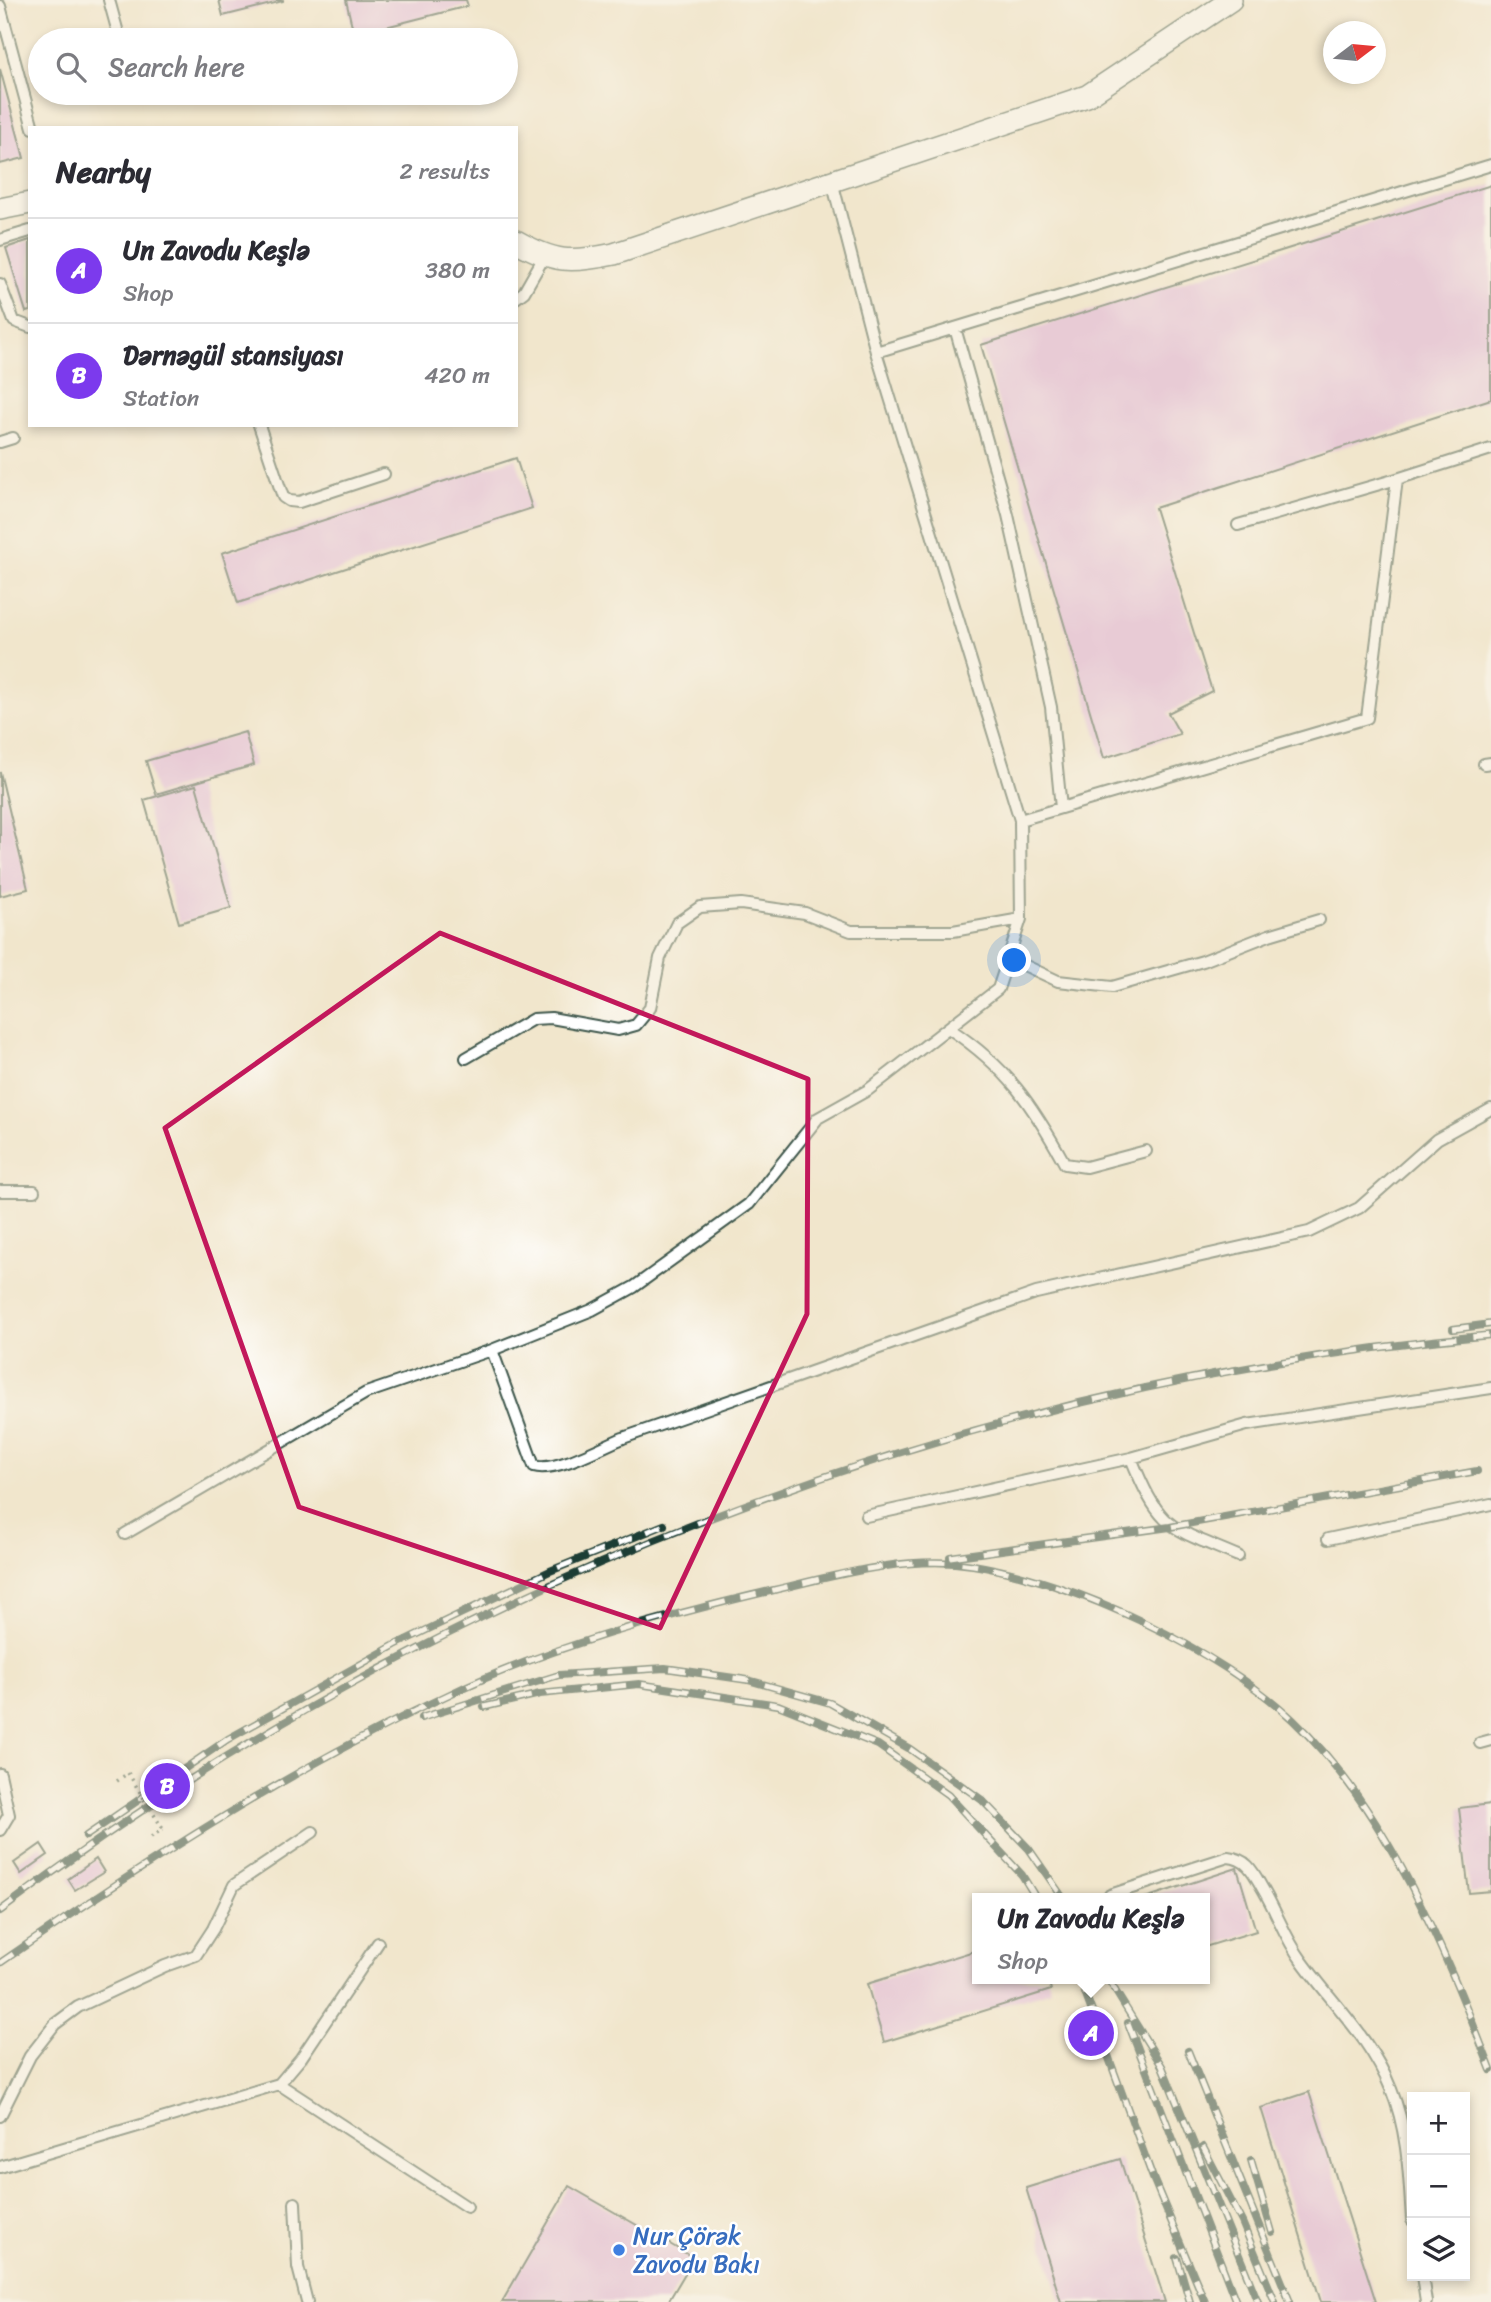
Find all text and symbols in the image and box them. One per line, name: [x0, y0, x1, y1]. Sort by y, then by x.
north arrow: [1323, 21, 1386, 84]
search box: [28, 28, 518, 105]
text: Search here: [108, 44, 245, 90]
icon: search: [52, 48, 90, 86]
text: Nearby: [56, 145, 151, 199]
text: 2 results: [399, 151, 490, 192]
text: Un Zavodu Keşlə: [123, 227, 310, 273]
text: A: [71, 250, 87, 291]
text: 380 m: [425, 250, 490, 291]
text: Shop: [123, 273, 173, 314]
text: Dərnəgül stansiyası: [123, 332, 344, 378]
text: B: [72, 355, 86, 396]
text: 420 m: [424, 355, 490, 396]
text: Station: [123, 378, 199, 419]
your location: [997, 943, 1031, 977]
pin: B: [144, 1760, 190, 1812]
popup: [972, 1893, 1210, 1984]
text: Un Zavodu Keşlə: [998, 1895, 1184, 1941]
text: Shop: [998, 1941, 1048, 1982]
pin: A: [1068, 2007, 1114, 2059]
map controls: [1407, 2092, 1470, 2281]
button: +: [1407, 2092, 1470, 2155]
button: −: [1407, 2155, 1470, 2218]
place label: Nur Çörək Zavodu Bakı: [633, 2215, 760, 2285]
button: layers: [1407, 2218, 1470, 2281]
marker: Nur Çörək Zavodu Bakı: [611, 2242, 627, 2258]

